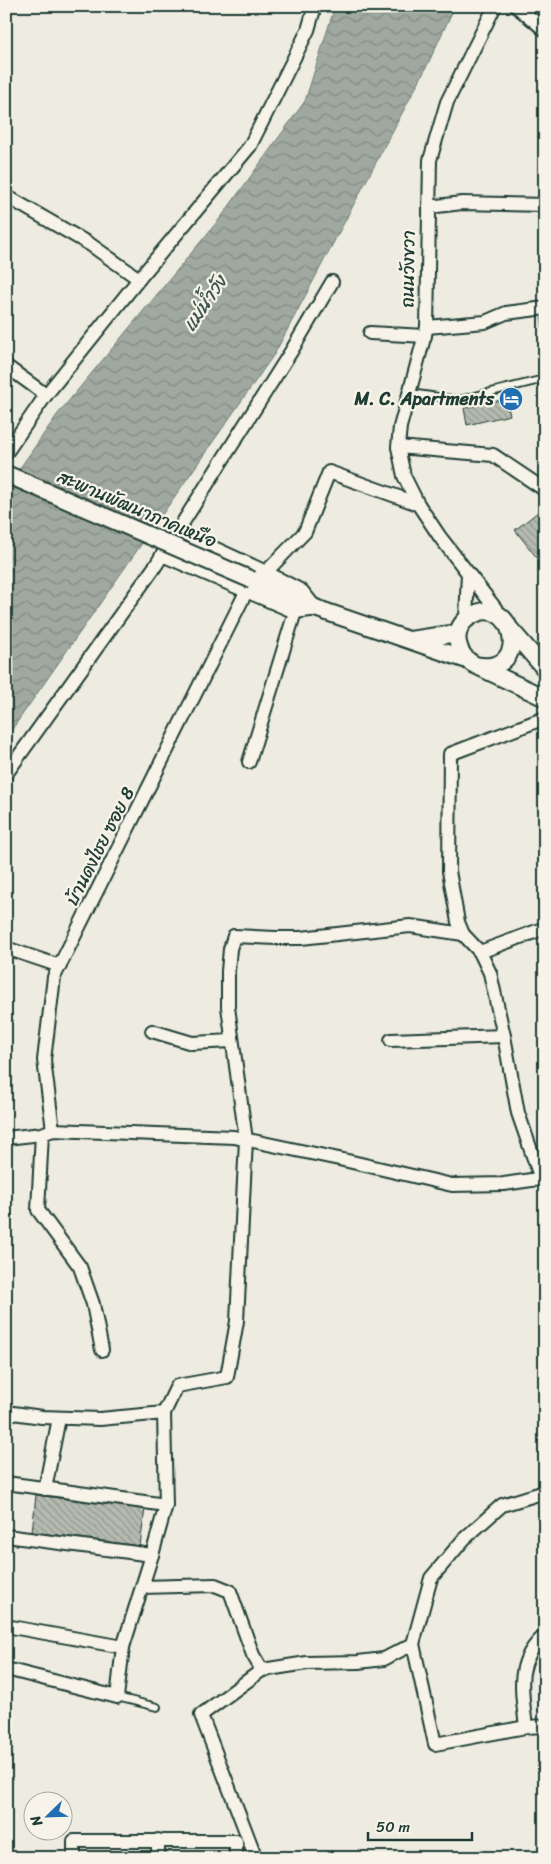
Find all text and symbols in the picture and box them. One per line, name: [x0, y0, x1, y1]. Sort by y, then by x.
street label: ถนนวังขวา: [391, 230, 425, 308]
water label: แม่น้ำวัง: [173, 267, 237, 338]
place label: M. C. Apartments: [354, 383, 495, 415]
hotel icon: M. C. Apartments: [498, 386, 524, 412]
street label: สะพานพัฒนาภาคเหนือ: [51, 461, 222, 557]
street label: บ้านดงไชย ซอย 8: [56, 781, 144, 911]
north arrow: [22, 1792, 72, 1842]
scale bar: [368, 1809, 472, 1841]
text: N: [23, 1811, 50, 1831]
text: 50 m: [376, 1814, 411, 1840]

